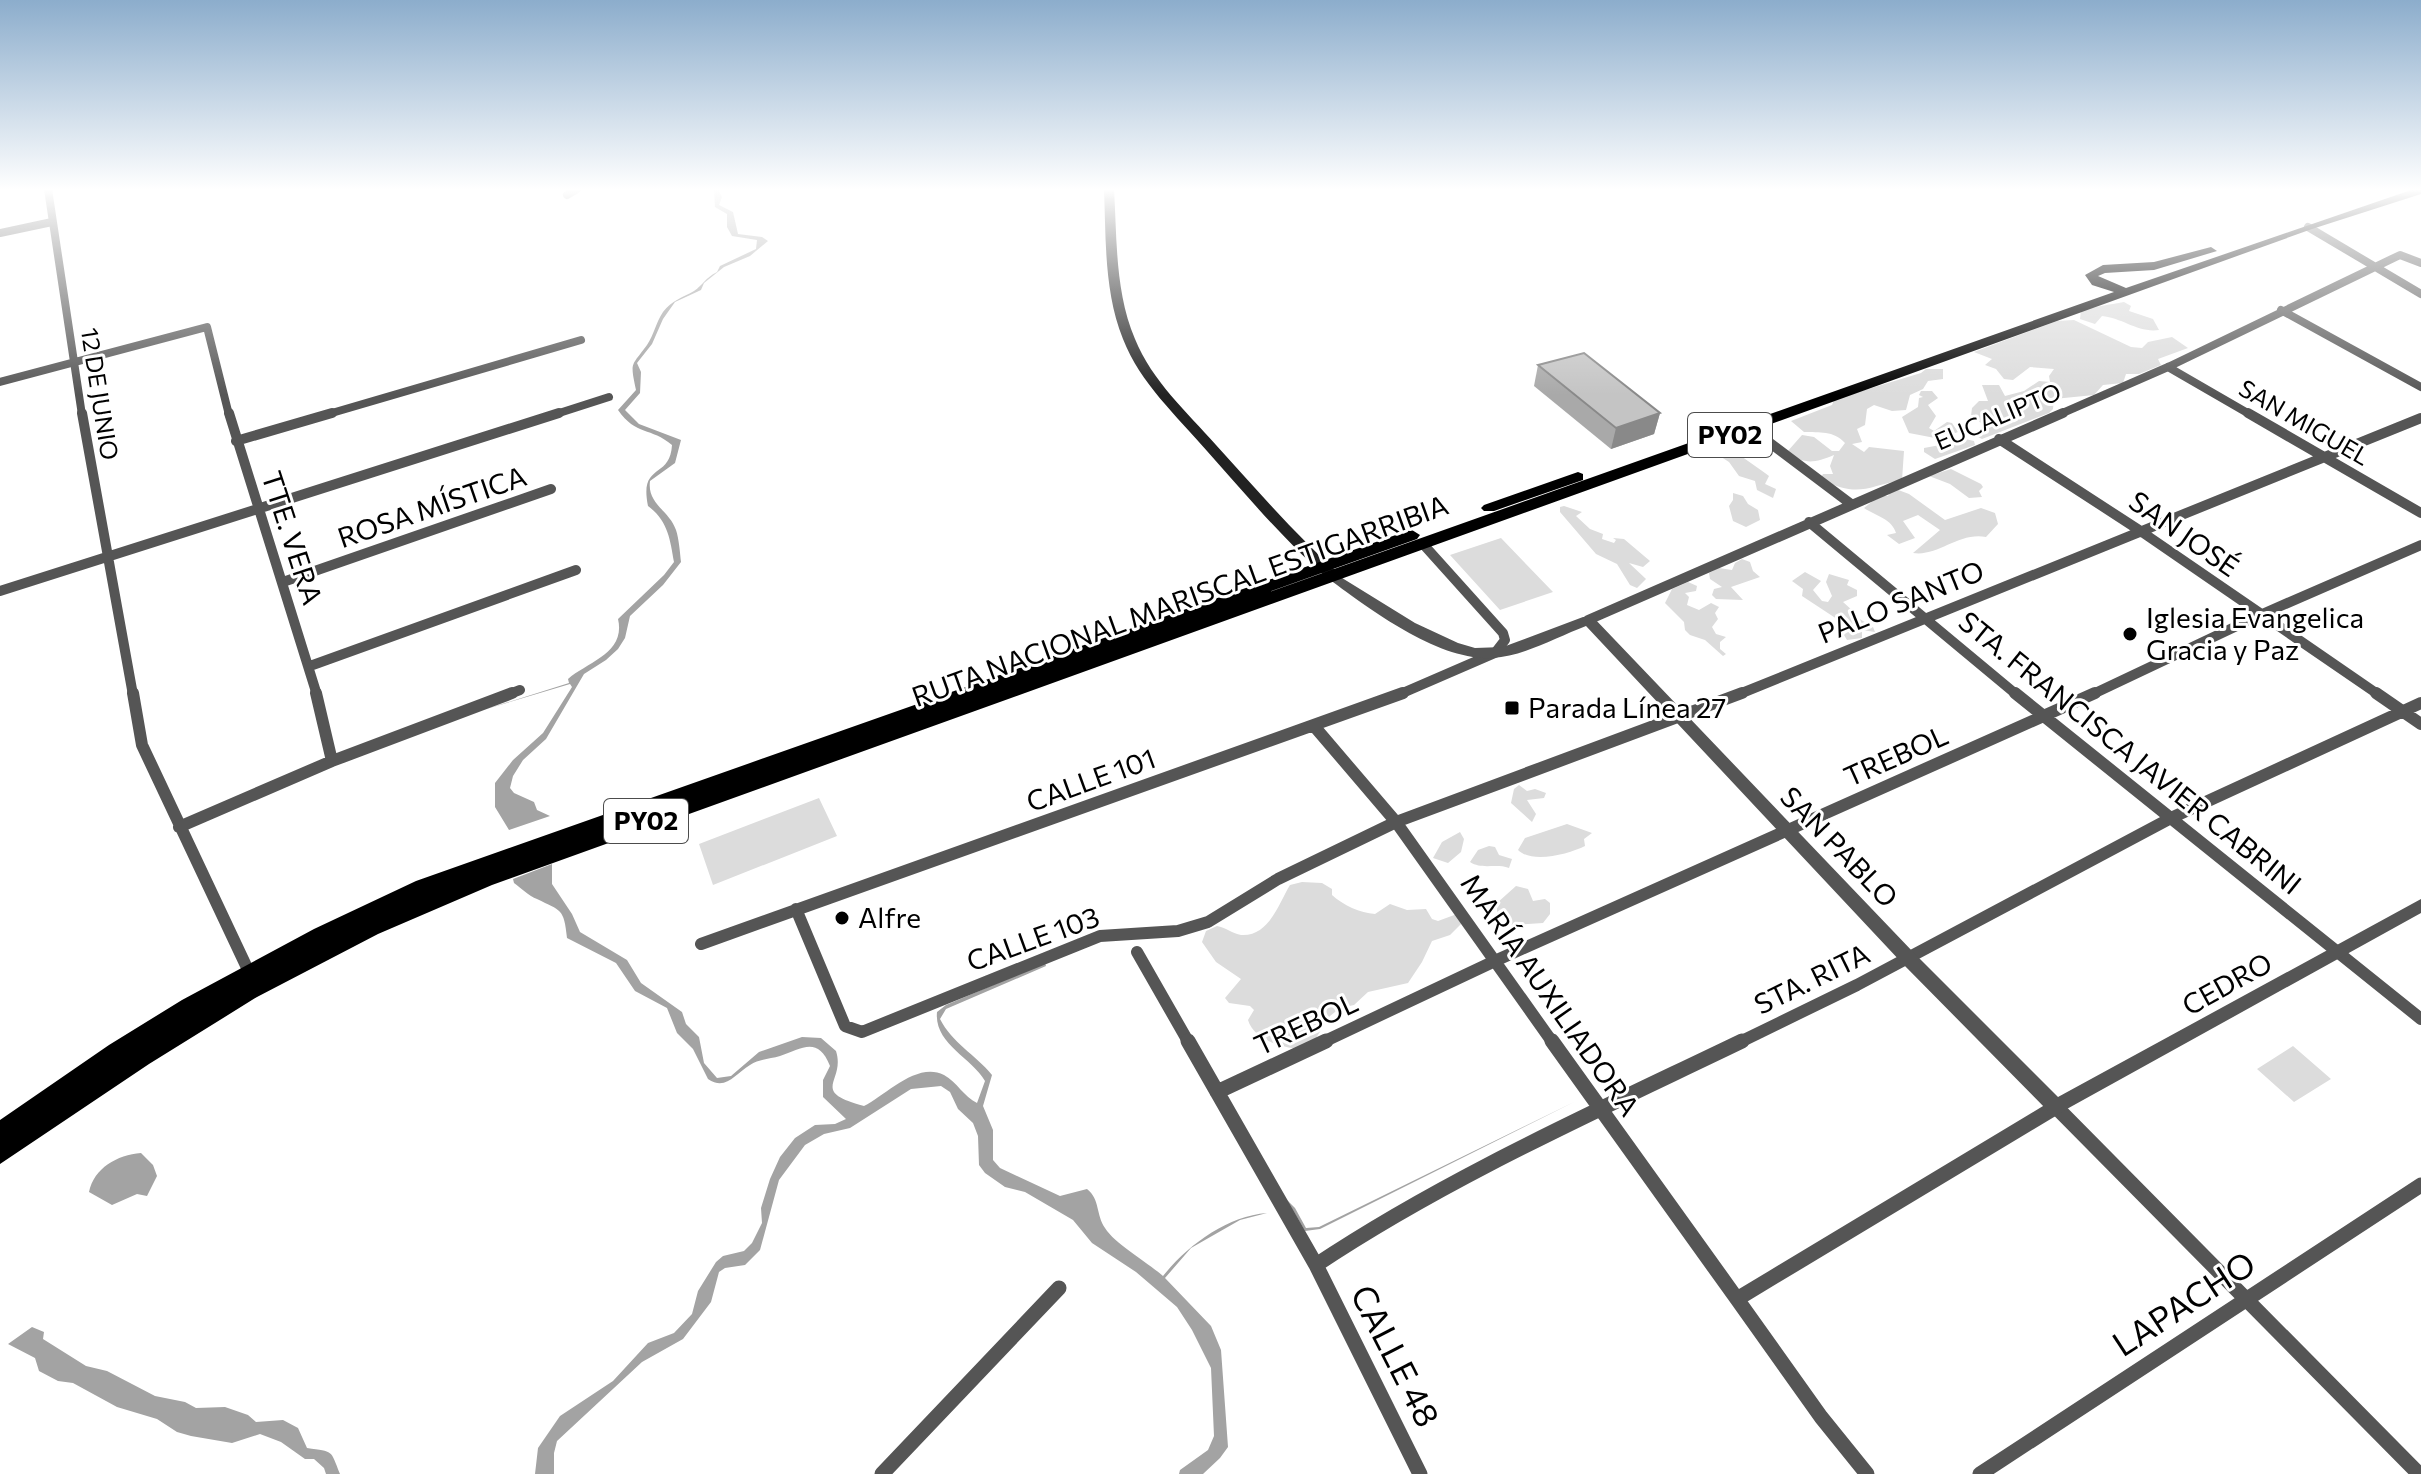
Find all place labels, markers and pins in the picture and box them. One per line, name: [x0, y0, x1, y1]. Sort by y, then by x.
place label: Iglesia Evangelica Gracia y Paz: [2146, 600, 2364, 666]
marker: Iglesia Evangelica Gracia y Paz: [2121, 625, 2139, 643]
place label: Parada Línea 27: [1528, 690, 1726, 724]
marker: Parada Línea 27: [1503, 699, 1521, 717]
place label: Alfre: [858, 900, 921, 934]
marker: Alfre: [833, 909, 851, 927]

